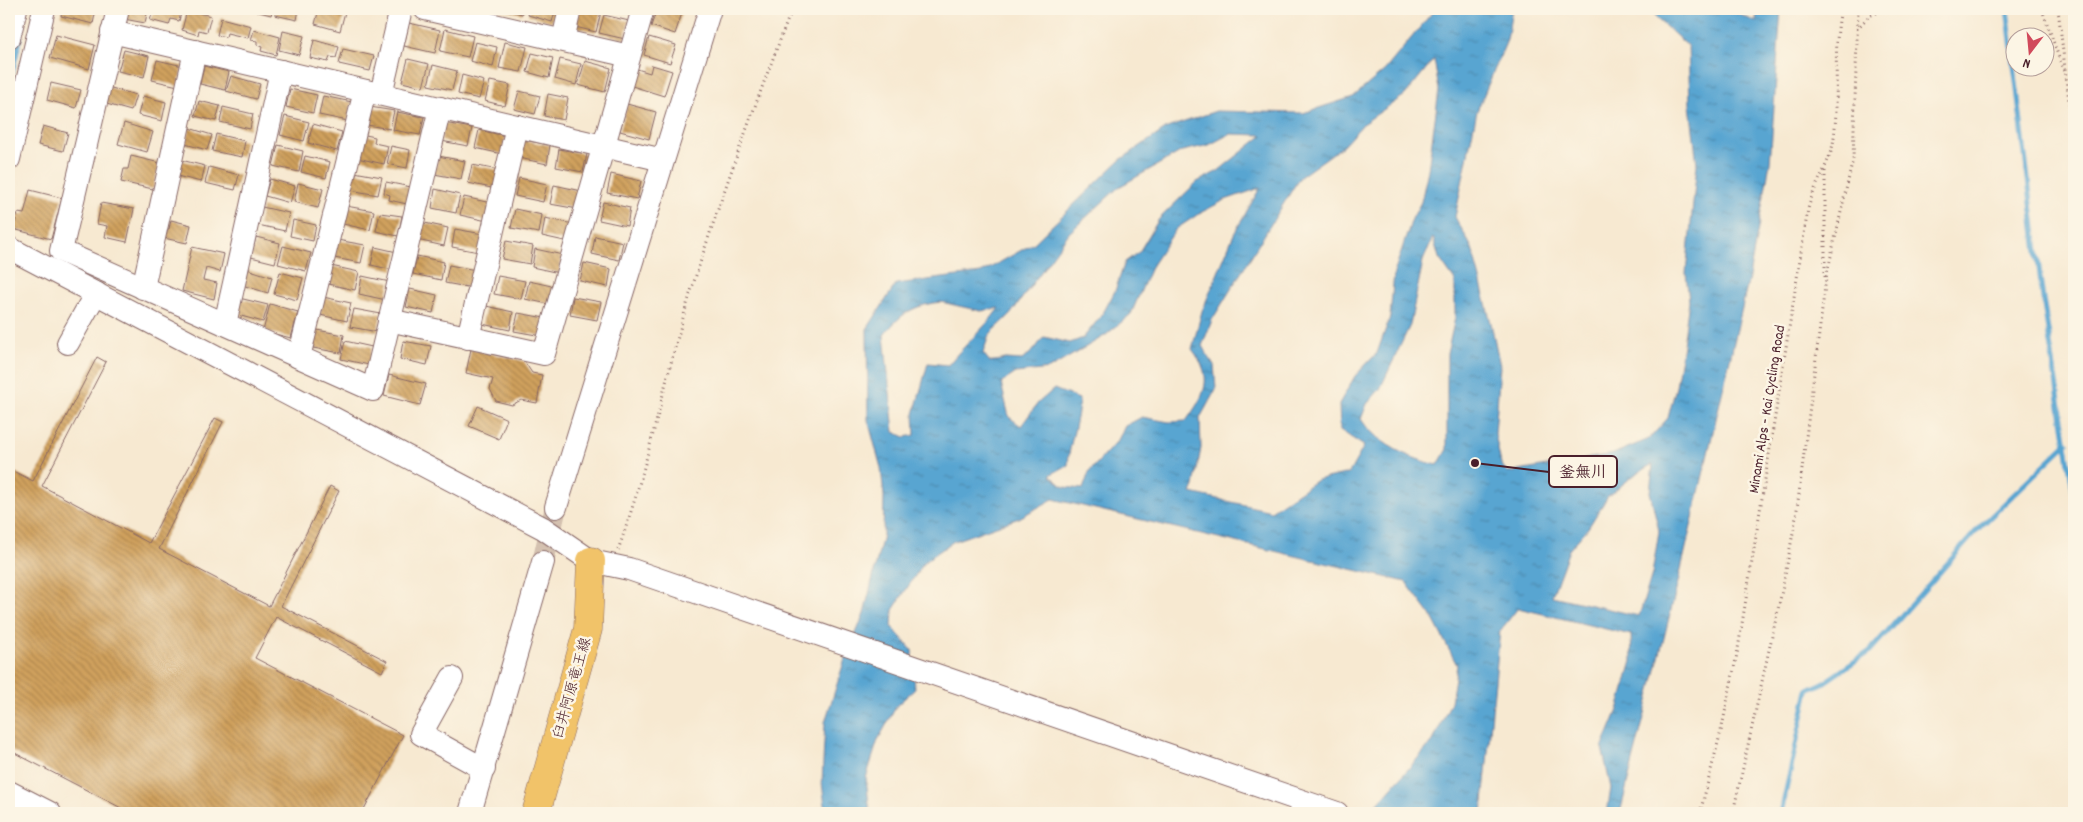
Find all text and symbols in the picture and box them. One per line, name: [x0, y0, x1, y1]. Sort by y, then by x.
north arrow: [2006, 28, 2056, 78]
text: N: [2021, 52, 2033, 73]
street label: Minami Alps - Kai Cycling Road: [1744, 324, 1792, 495]
callout: 釜無川: [1549, 456, 1617, 487]
text: 釜無川: [1559, 462, 1607, 485]
street label: 臼井阿原竜王線: [548, 635, 598, 742]

